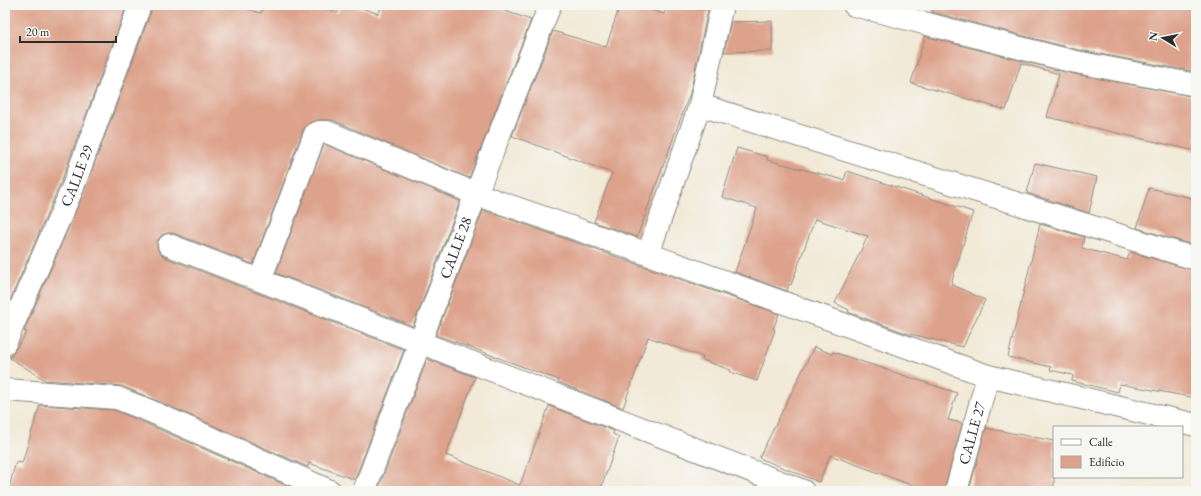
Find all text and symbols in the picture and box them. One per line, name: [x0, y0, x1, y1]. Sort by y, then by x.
scale bar: [20, 18, 116, 44]
north arrow: [1143, 18, 1183, 58]
text: 20 m: [26, 24, 50, 40]
text: N: [1145, 31, 1161, 42]
street label: CALLE 29: [56, 142, 97, 209]
street label: CALLE 28: [435, 214, 476, 281]
street label: CALLE 27: [954, 399, 990, 467]
legend: [1053, 426, 1183, 478]
text: Calle: [1089, 434, 1113, 450]
text: Edificio: [1089, 454, 1125, 470]

